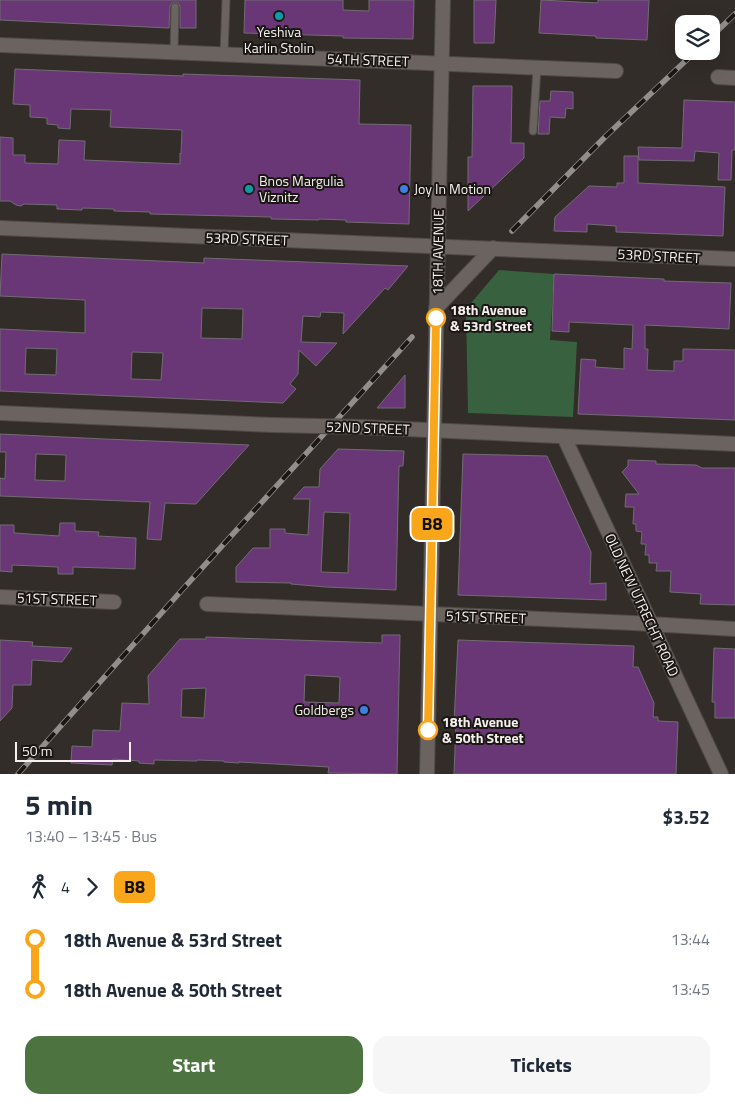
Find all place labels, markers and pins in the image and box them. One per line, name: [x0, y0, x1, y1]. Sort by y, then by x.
marker: Yeshiva Karlin Stolin: [273, 10, 285, 22]
place label: Yeshiva Karlin Stolin: [244, 21, 314, 58]
place label: Bnos Margulia Viznitz: [259, 170, 344, 207]
place label: Joy In Motion: [414, 178, 491, 199]
marker: Bnos Margulia Viznitz: [243, 183, 255, 195]
marker: Joy In Motion: [398, 183, 410, 195]
place label: 18th Avenue & 53rd Street: [450, 299, 532, 336]
marker: 18th Avenue & 53rd Street: [426, 308, 446, 328]
place label: Goldbergs: [294, 699, 354, 720]
marker: Goldbergs: [358, 704, 370, 716]
place label: 18th Avenue & 50th Street: [442, 711, 524, 748]
marker: 18th Avenue & 50th Street: [418, 720, 438, 740]

